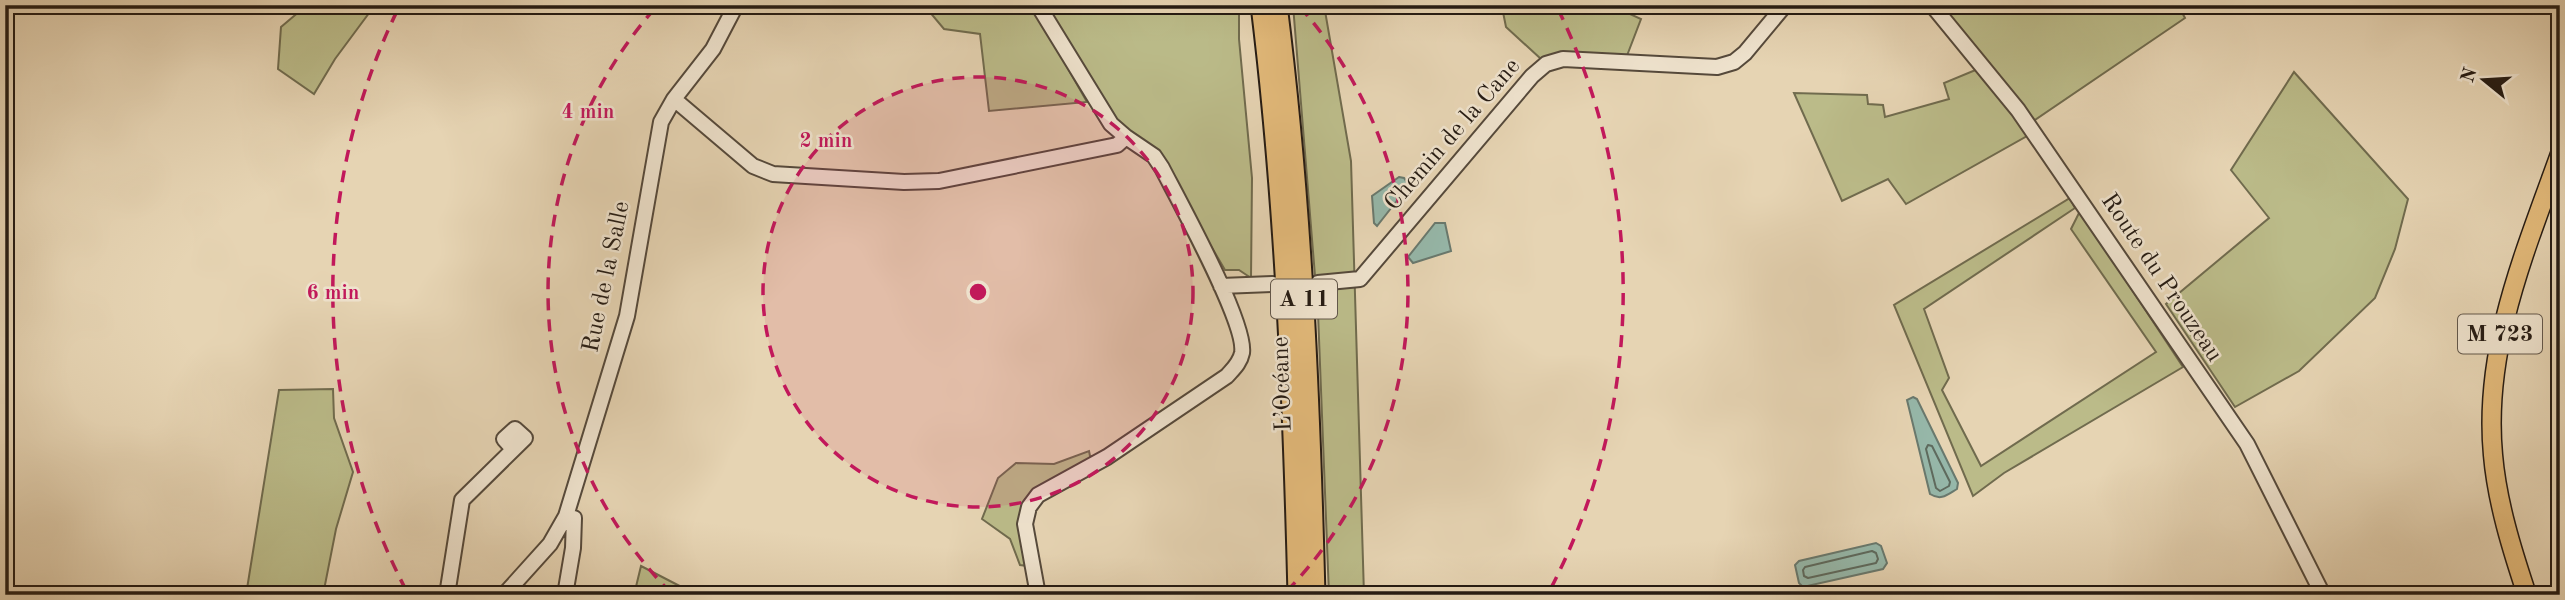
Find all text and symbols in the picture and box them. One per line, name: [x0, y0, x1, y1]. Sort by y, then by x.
north arrow: [2450, 46, 2520, 116]
street label: Chemin de la Cane: [1381, 54, 1525, 216]
text: N: [2459, 65, 2482, 85]
text: 4 min: [562, 102, 614, 123]
text: 2 min: [800, 131, 852, 152]
street label: Route du Prouzeau: [2096, 190, 2226, 367]
street label: Rue de la Salle: [579, 199, 635, 355]
centre of rings: [966, 280, 990, 304]
road number: A 11: [1271, 280, 1337, 318]
text: 6 min: [307, 283, 359, 304]
road number: M 723: [2458, 314, 2542, 354]
street label: L’Océane: [1269, 336, 1297, 432]

